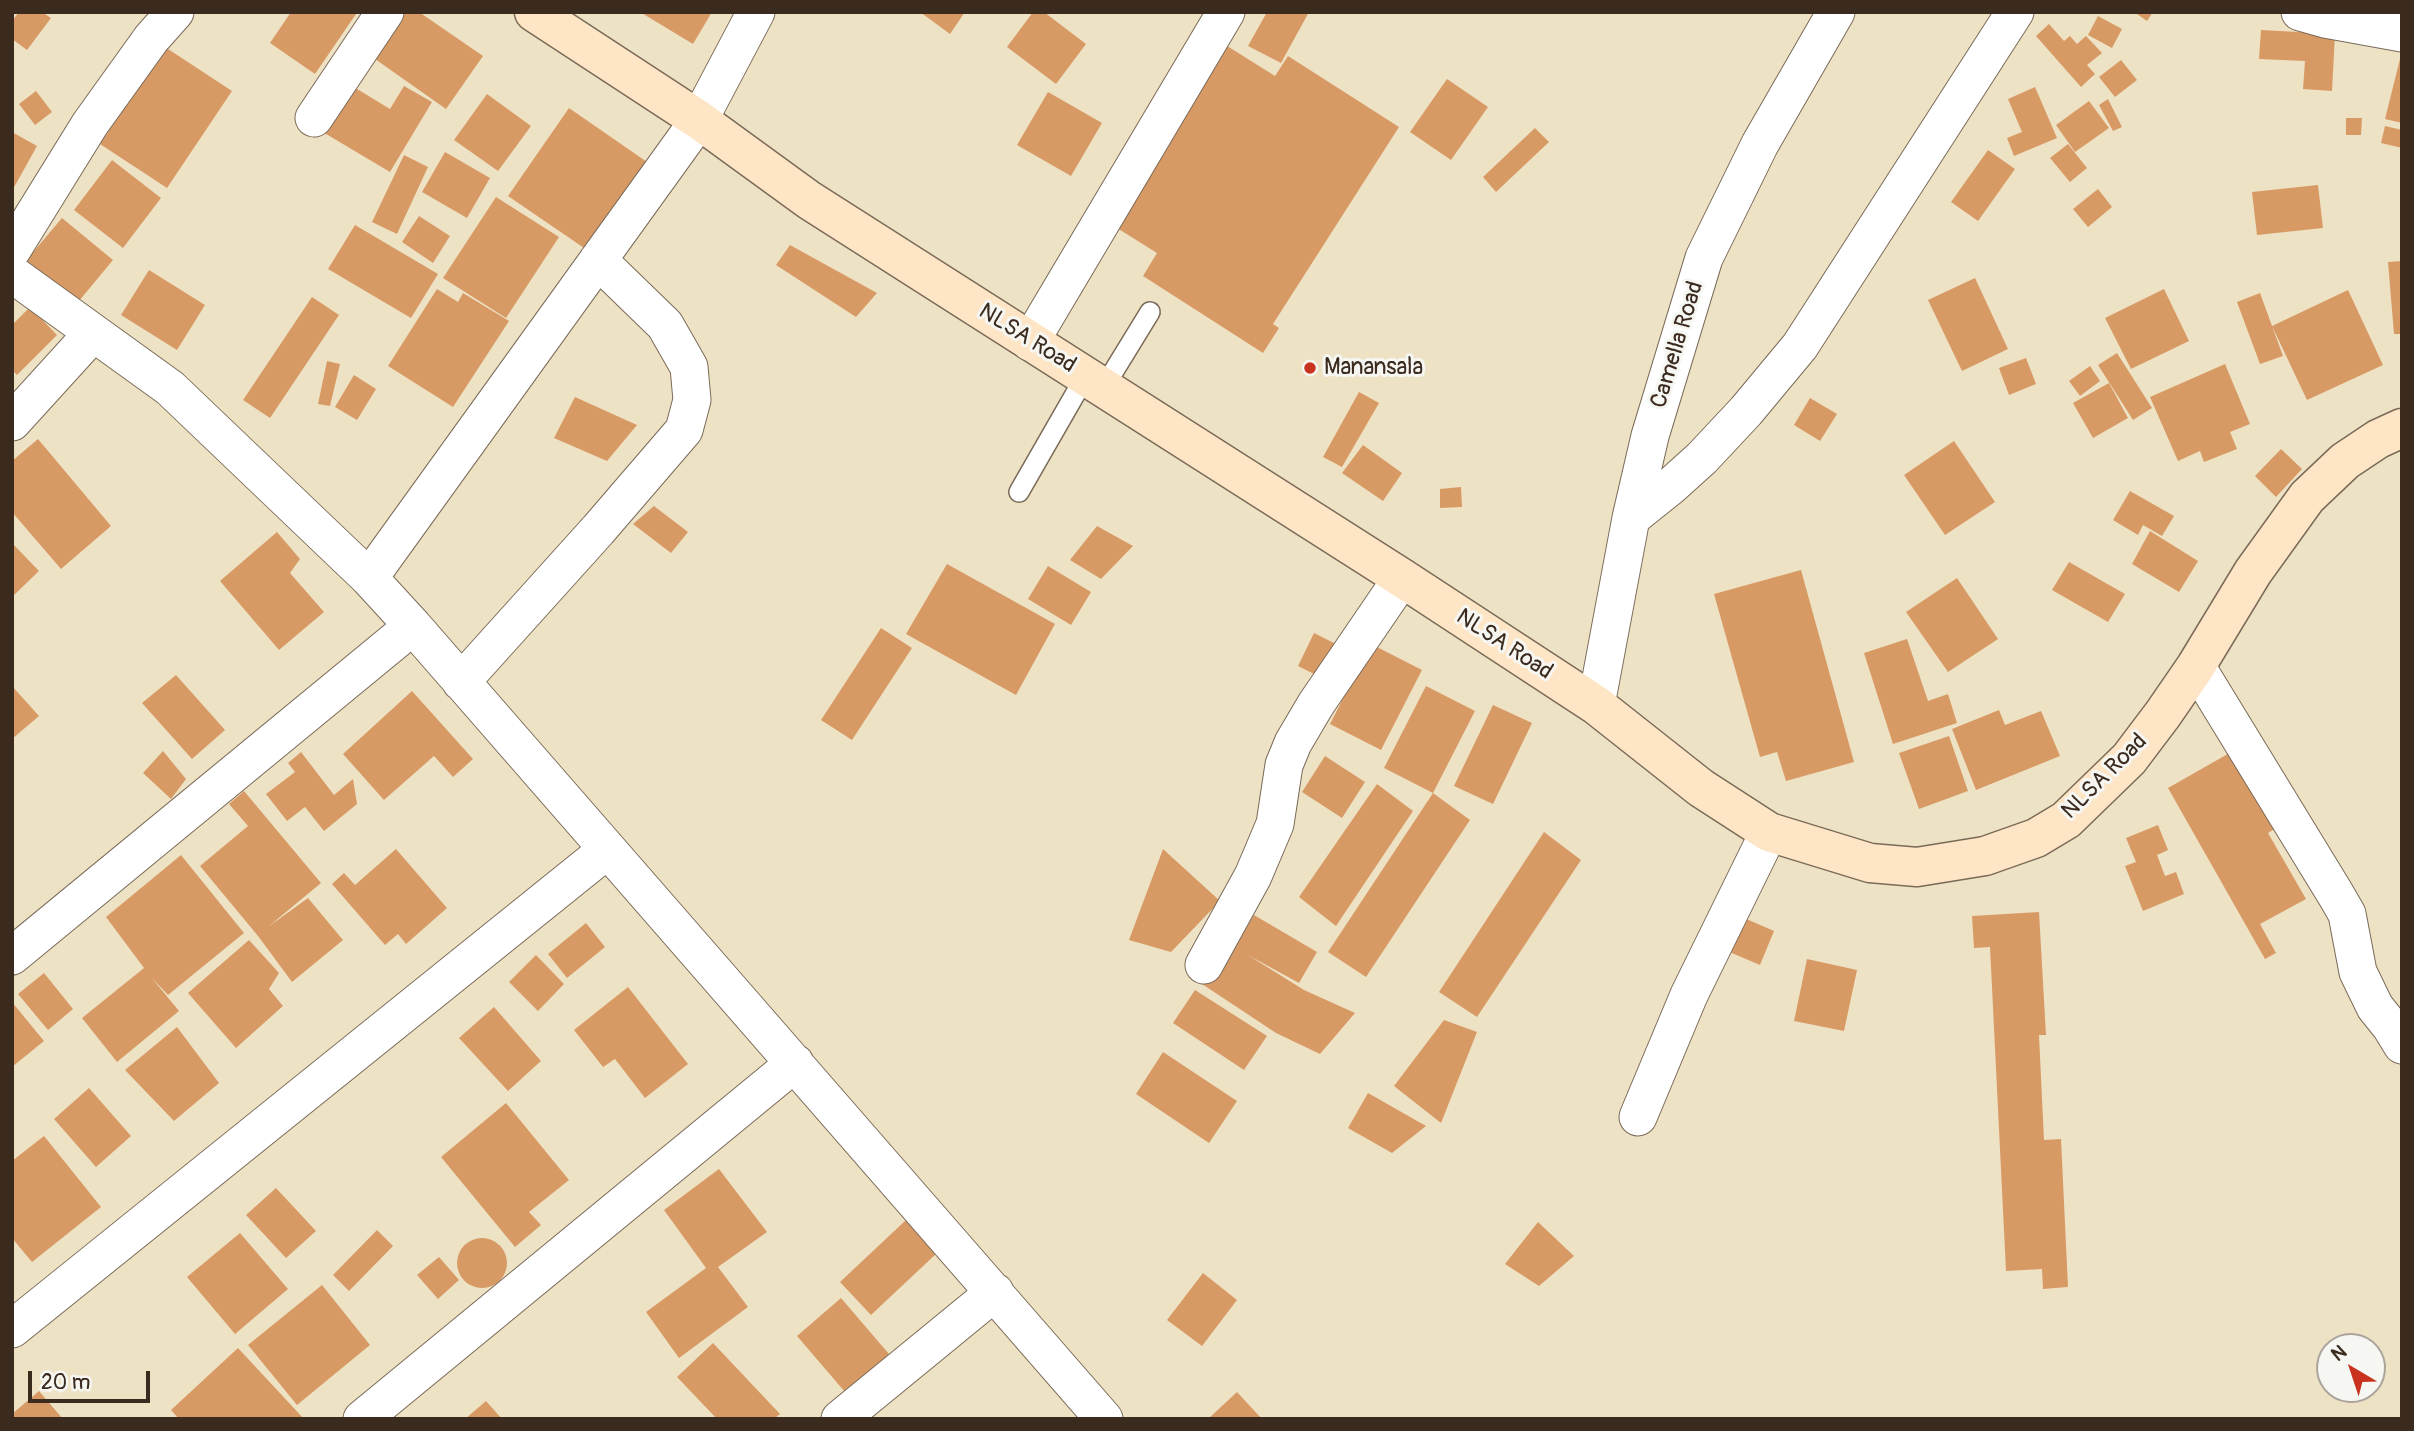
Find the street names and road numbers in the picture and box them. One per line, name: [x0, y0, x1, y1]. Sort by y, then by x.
street label: Camella Road: [1646, 278, 1710, 412]
street label: NLSA Road: [973, 298, 1081, 380]
street label: NLSA Road: [1451, 604, 1557, 686]
street label: NLSA Road: [2057, 729, 2153, 825]

